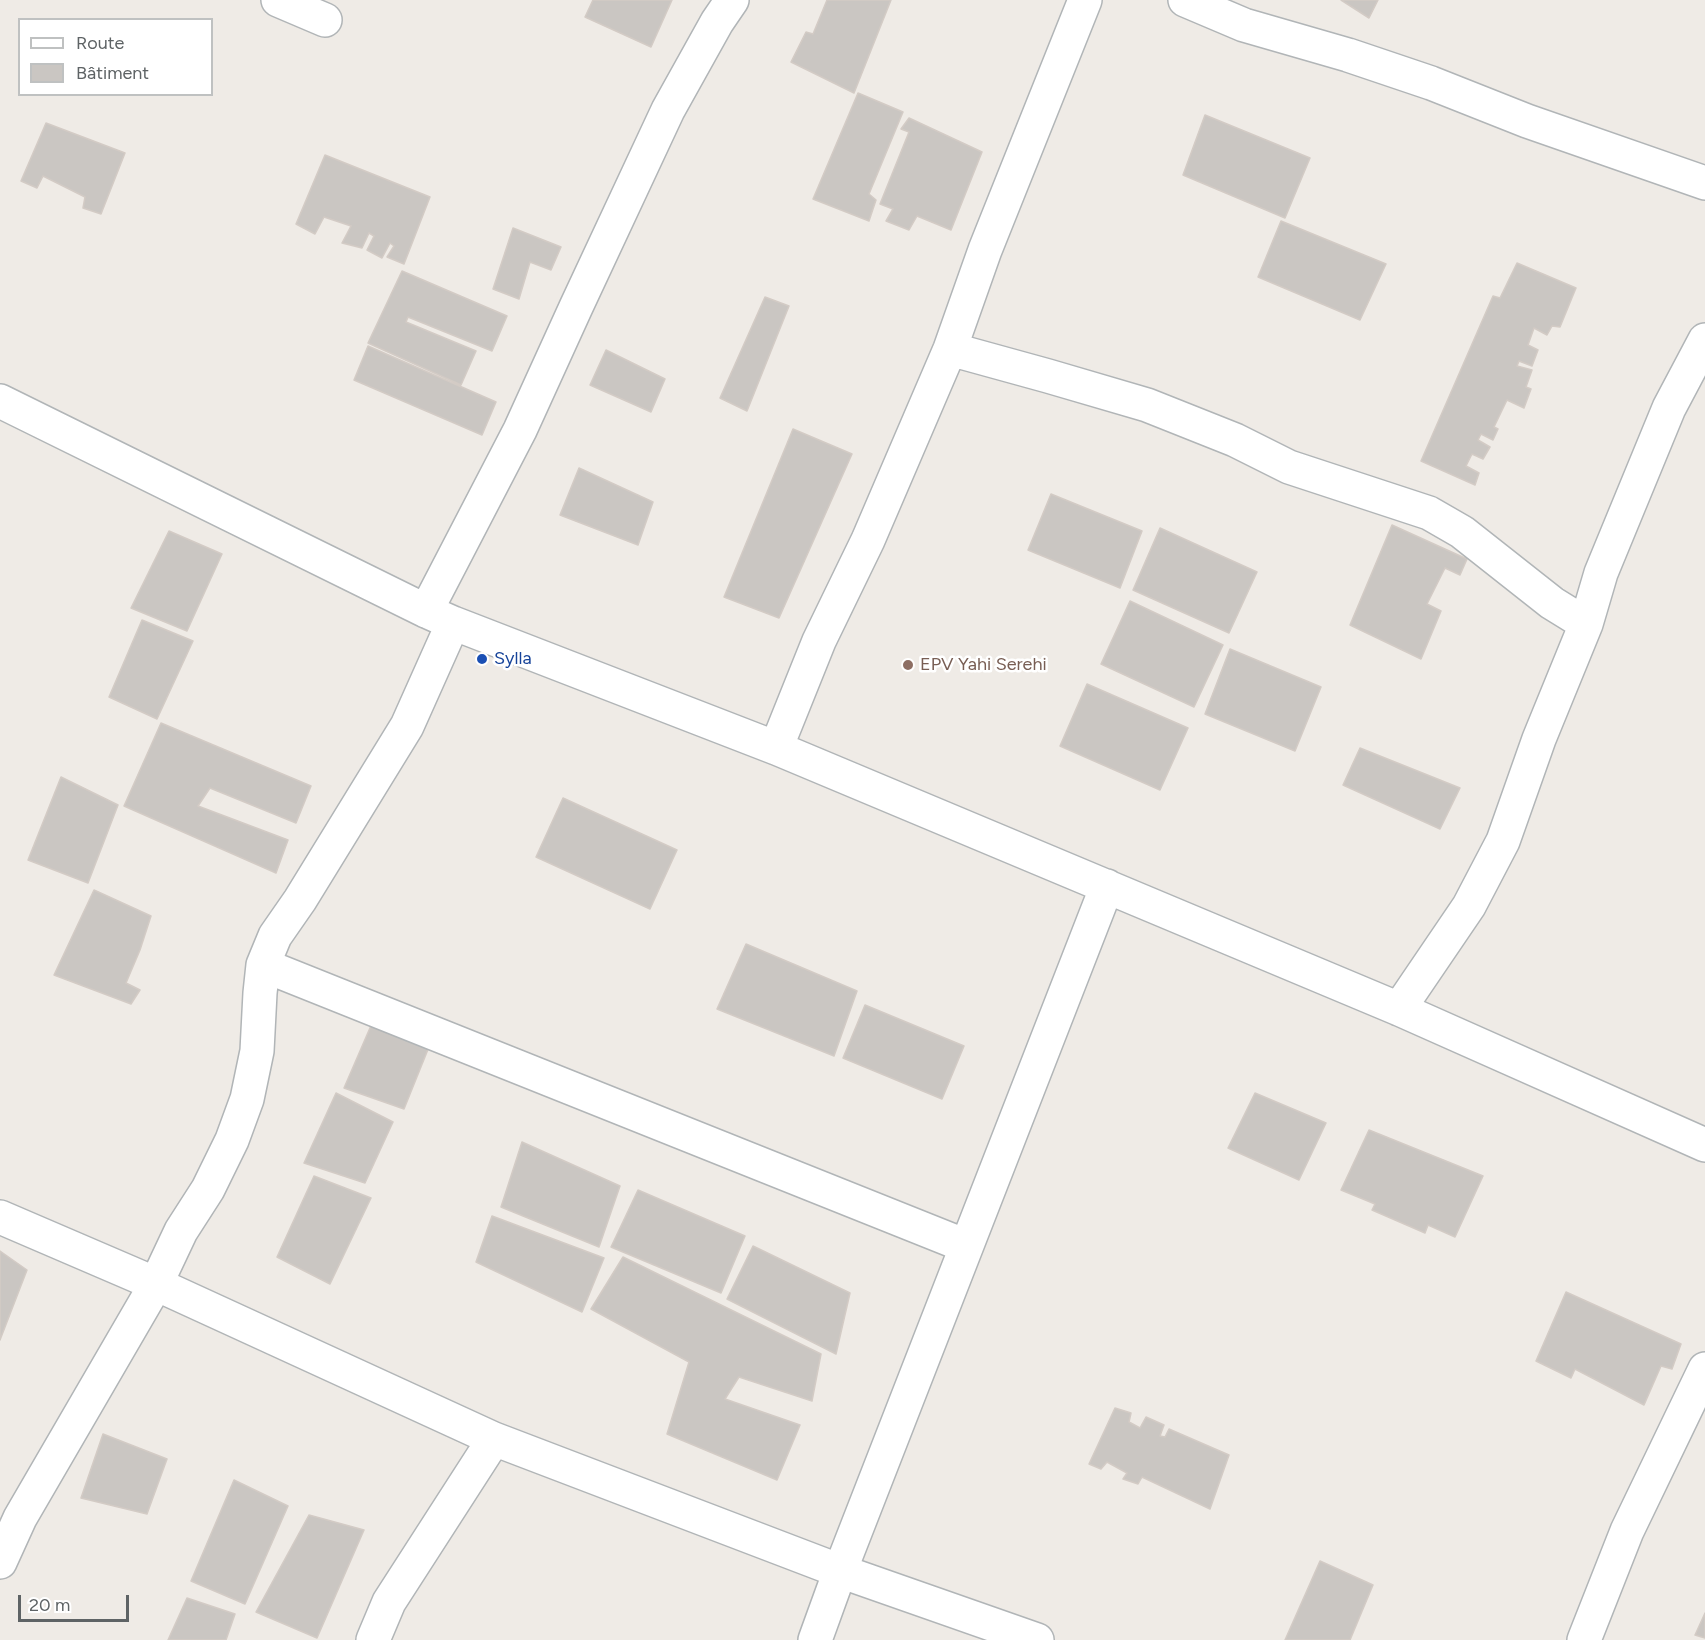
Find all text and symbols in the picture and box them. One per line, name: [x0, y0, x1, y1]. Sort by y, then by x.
legend: [18, 18, 213, 96]
text: Route: [76, 32, 124, 54]
text: Bâtiment: [76, 62, 149, 84]
place label: Sylla: [494, 648, 532, 670]
marker: Sylla: [475, 652, 489, 666]
place label: EPV Yahi Serehi: [920, 654, 1047, 676]
marker: EPV Yahi Serehi: [901, 658, 915, 672]
scale bar: [21, 1583, 132, 1621]
text: 20 m: [29, 1594, 70, 1616]

